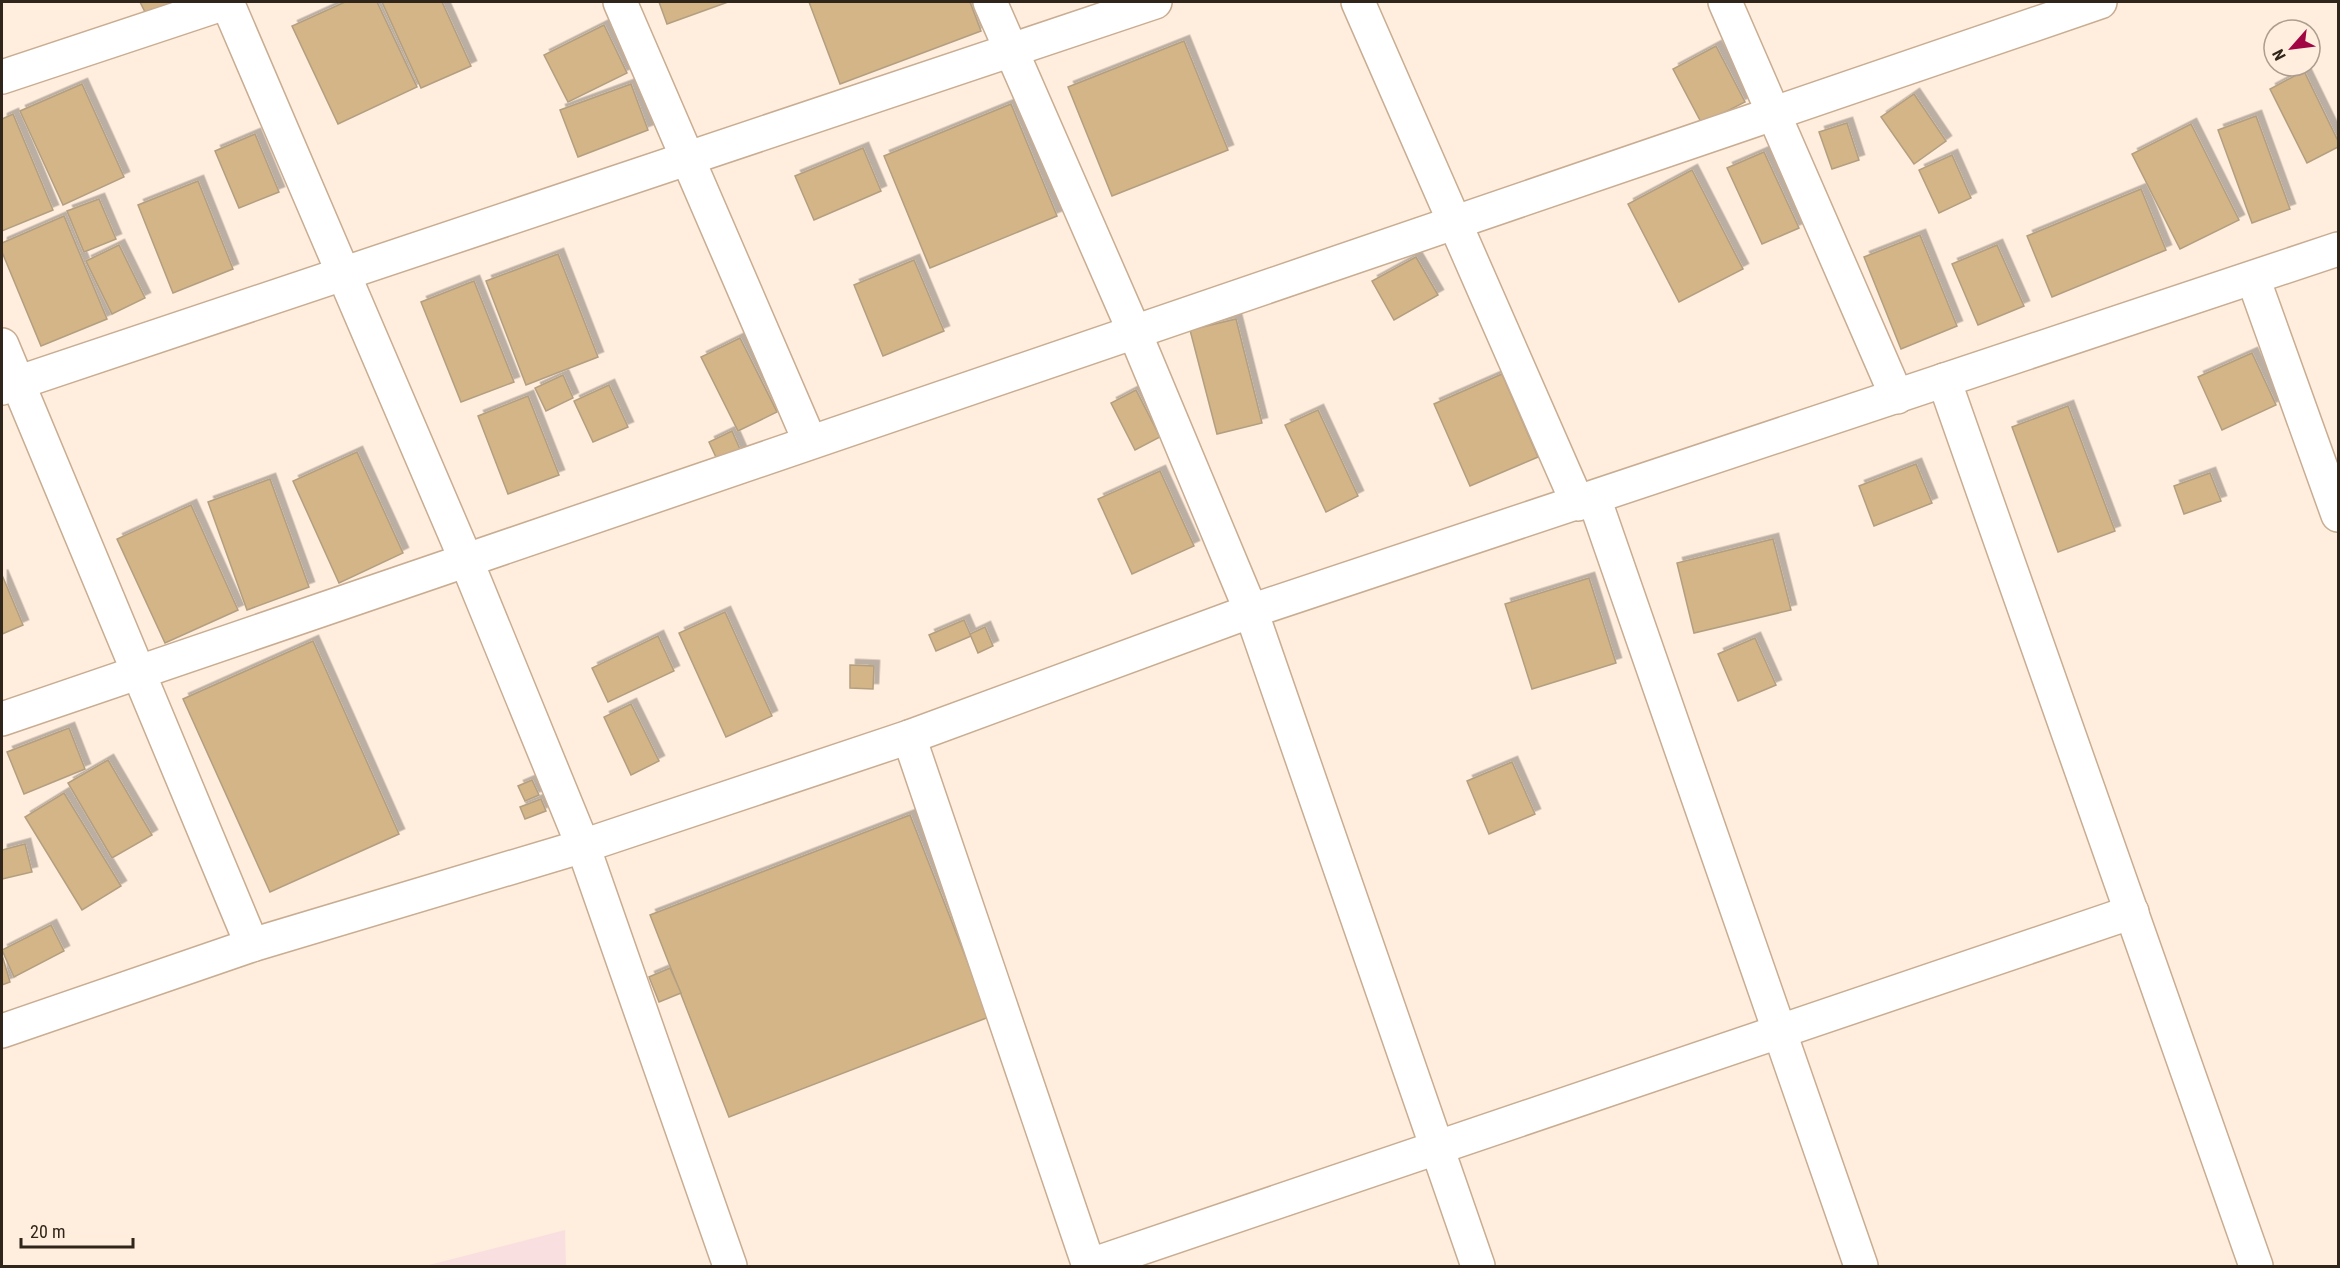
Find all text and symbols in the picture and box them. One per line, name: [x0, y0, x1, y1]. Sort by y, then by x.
north arrow: [2262, 18, 2322, 78]
text: N: [2269, 46, 2290, 64]
scale bar: [21, 1211, 134, 1249]
text: 20 m: [30, 1221, 65, 1242]

